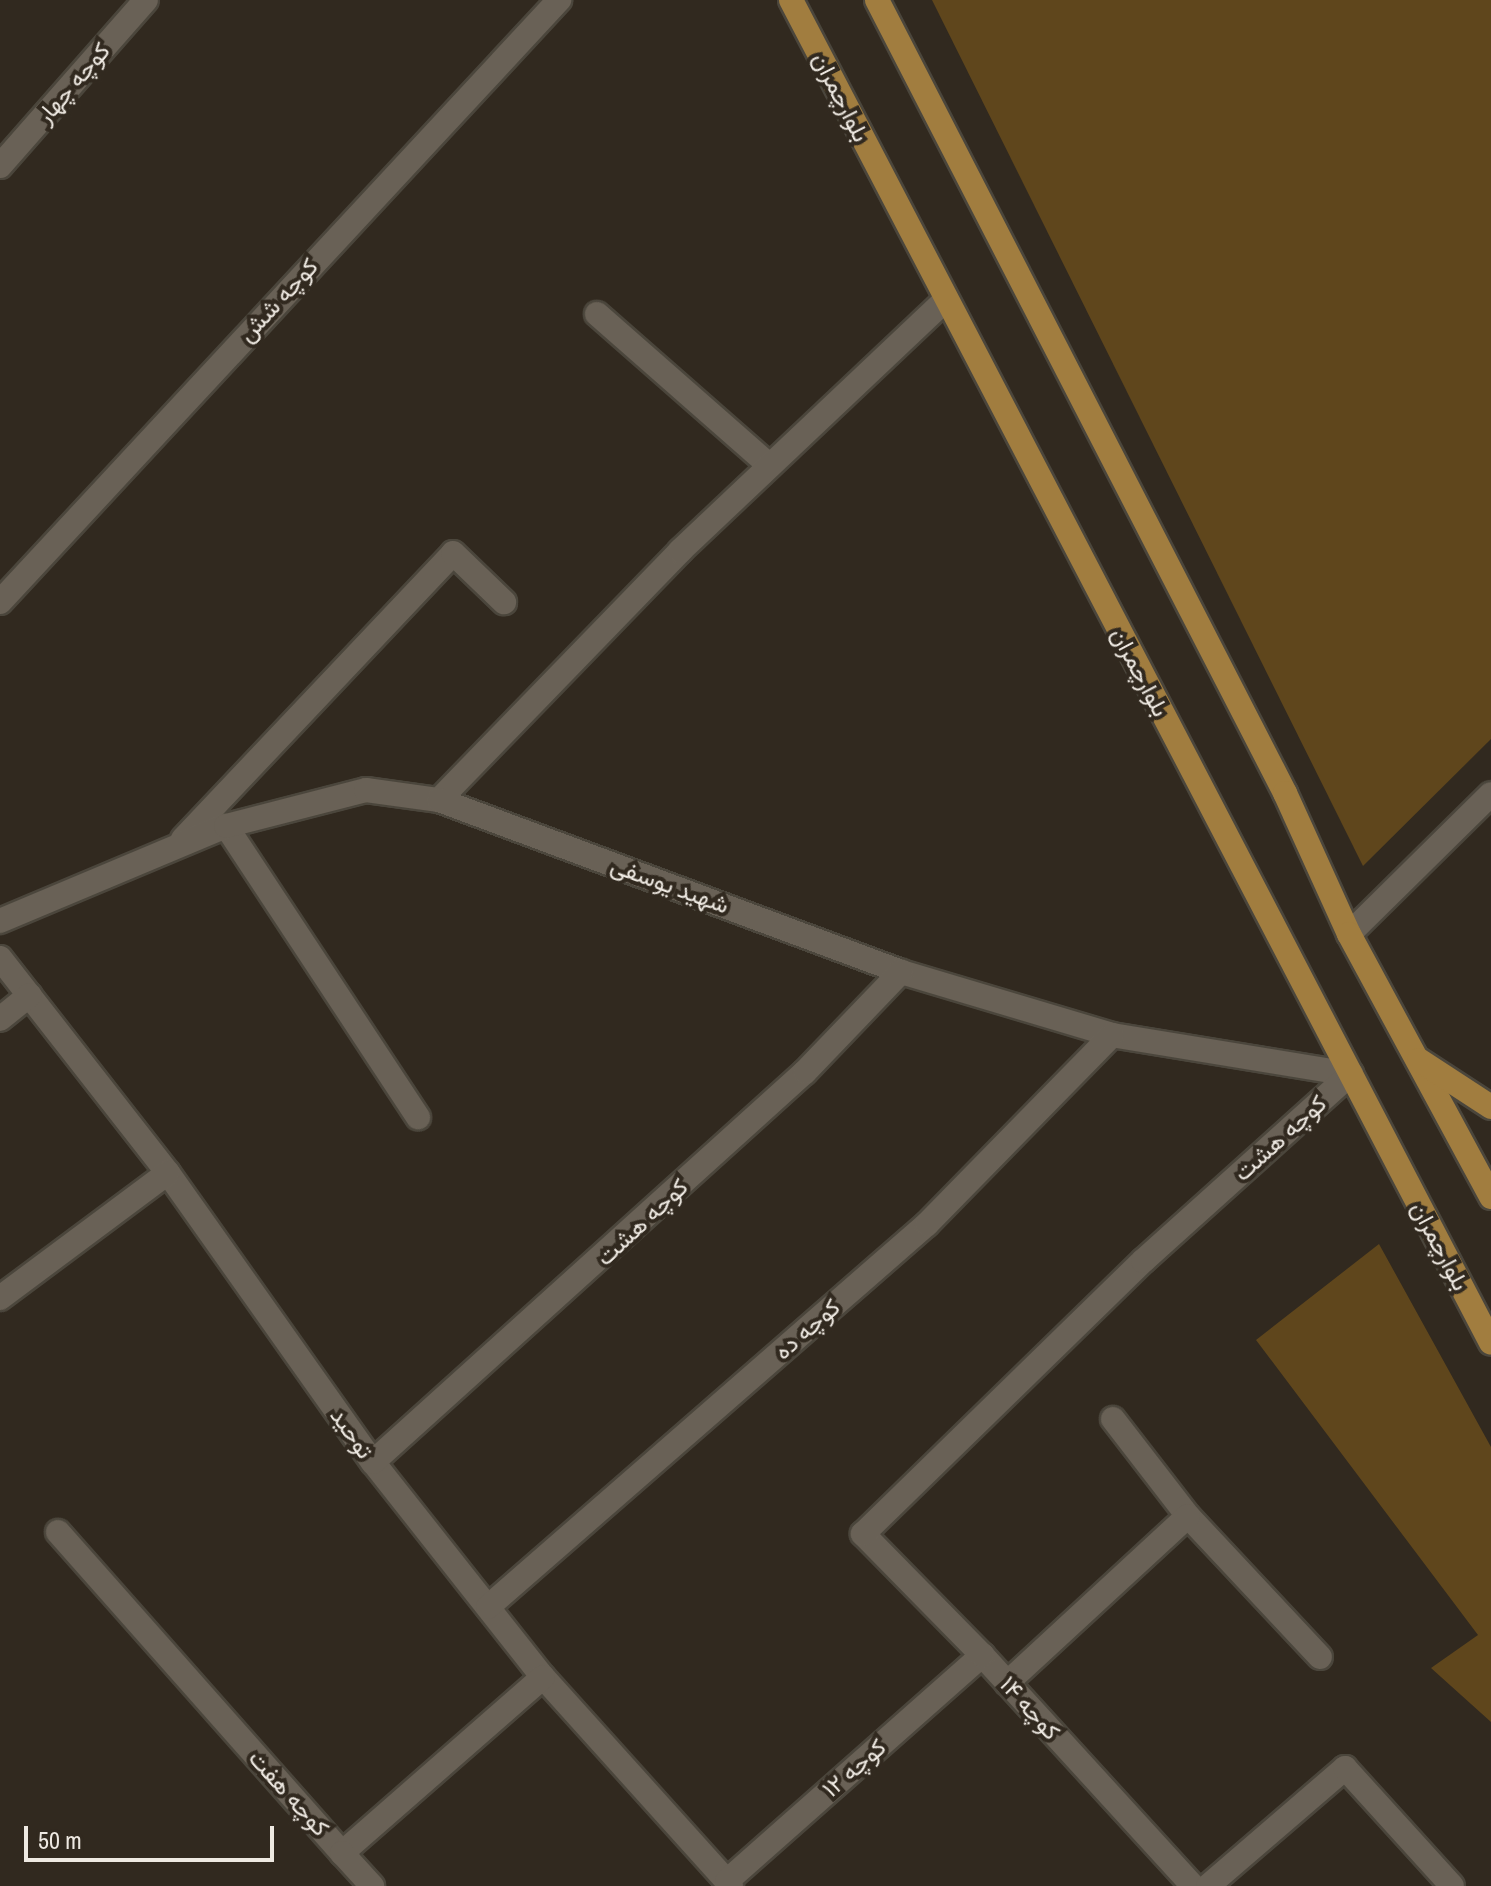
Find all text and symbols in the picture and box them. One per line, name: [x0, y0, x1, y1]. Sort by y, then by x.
street label: کوچه چهار: [30, 37, 116, 129]
street label: بلوارچمران: [806, 47, 876, 147]
street label: کوچه شش: [232, 252, 324, 348]
street label: بلوارچمران: [1105, 623, 1175, 721]
street label: شهید یوسفی: [607, 850, 733, 920]
street label: کوچه هشت: [1228, 1089, 1332, 1187]
street label: کوچه هشت: [590, 1172, 694, 1272]
street label: بلوارچمران: [1405, 1197, 1475, 1295]
street label: کوچه ده: [768, 1293, 846, 1365]
street label: توحید: [324, 1402, 380, 1464]
street label: کوچه ۱۴: [994, 1670, 1066, 1746]
street label: کوچه ۱۲: [816, 1733, 892, 1803]
street label: کوچه هفت: [243, 1744, 335, 1842]
scale bar: [28, 1810, 278, 1860]
text: 50 m: [38, 1824, 82, 1856]

